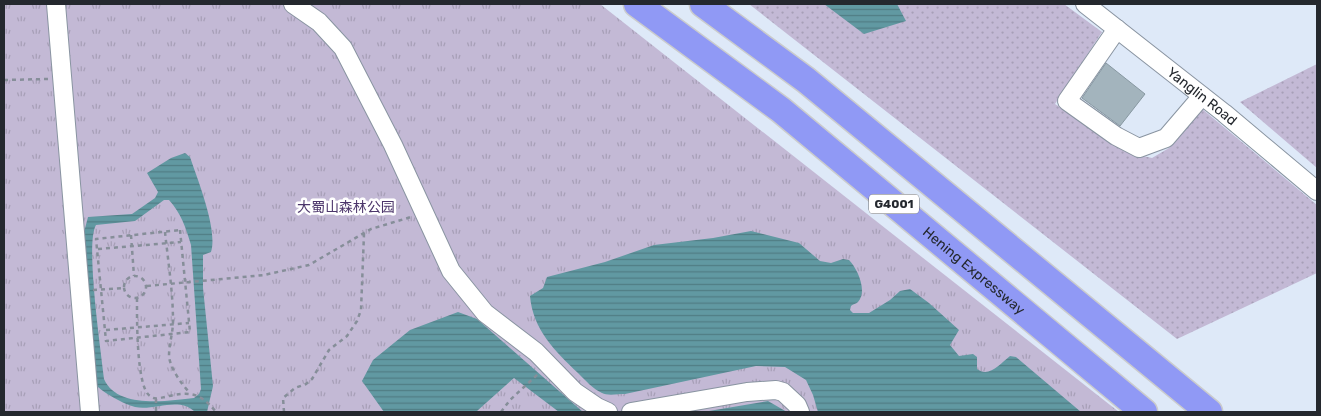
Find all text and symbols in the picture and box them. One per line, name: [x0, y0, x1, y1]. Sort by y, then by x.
street label: Yanglin Road: [1164, 63, 1241, 129]
road number: G4001: [869, 194, 919, 213]
park label: 大蜀山森林公园: [297, 199, 395, 216]
street label: Hening Expressway: [920, 223, 1029, 318]

